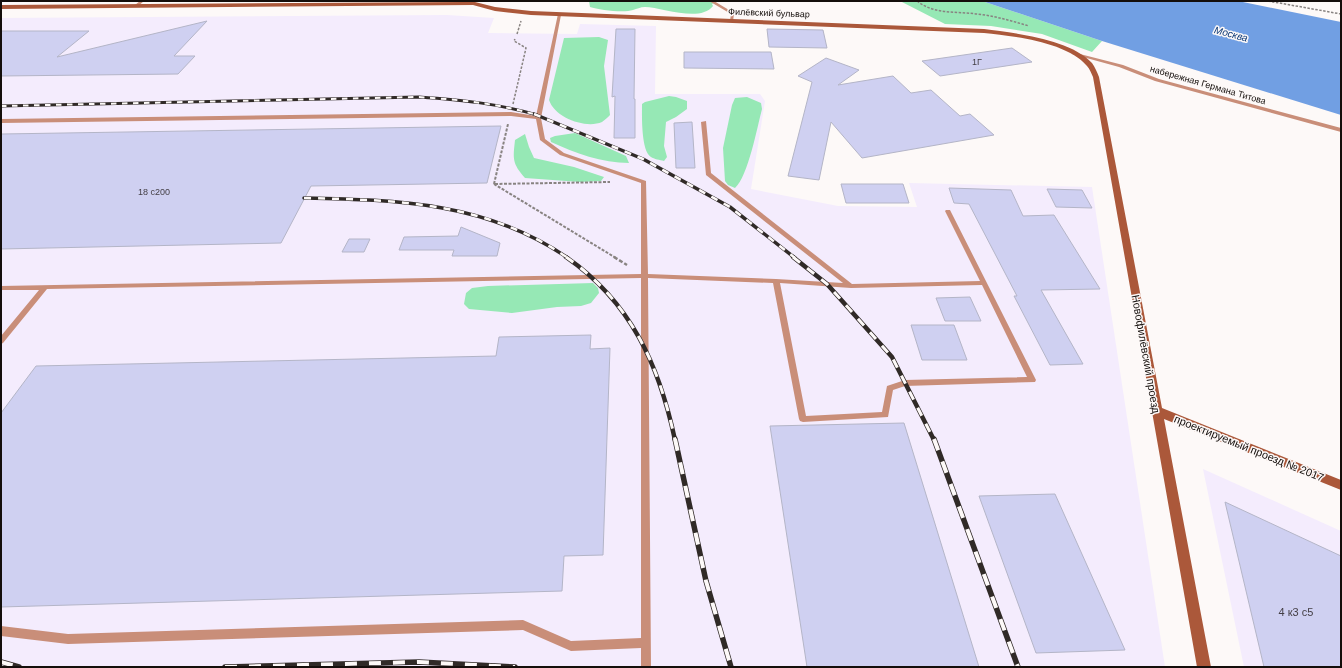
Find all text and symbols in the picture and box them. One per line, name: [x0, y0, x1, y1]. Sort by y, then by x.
street label: Филёвский бульвар: [728, 7, 810, 19]
water label: Москва: [1213, 24, 1249, 44]
house number: 1Г: [972, 57, 982, 67]
street label: набережная Германа Титова: [1149, 64, 1267, 106]
house number: 18 с200: [138, 187, 170, 197]
street label: Новофилёвский проезд: [1130, 294, 1162, 415]
street label: проектируемый проезд № 2017: [1172, 412, 1326, 484]
house number: 4 к3 с5: [1279, 606, 1313, 618]

